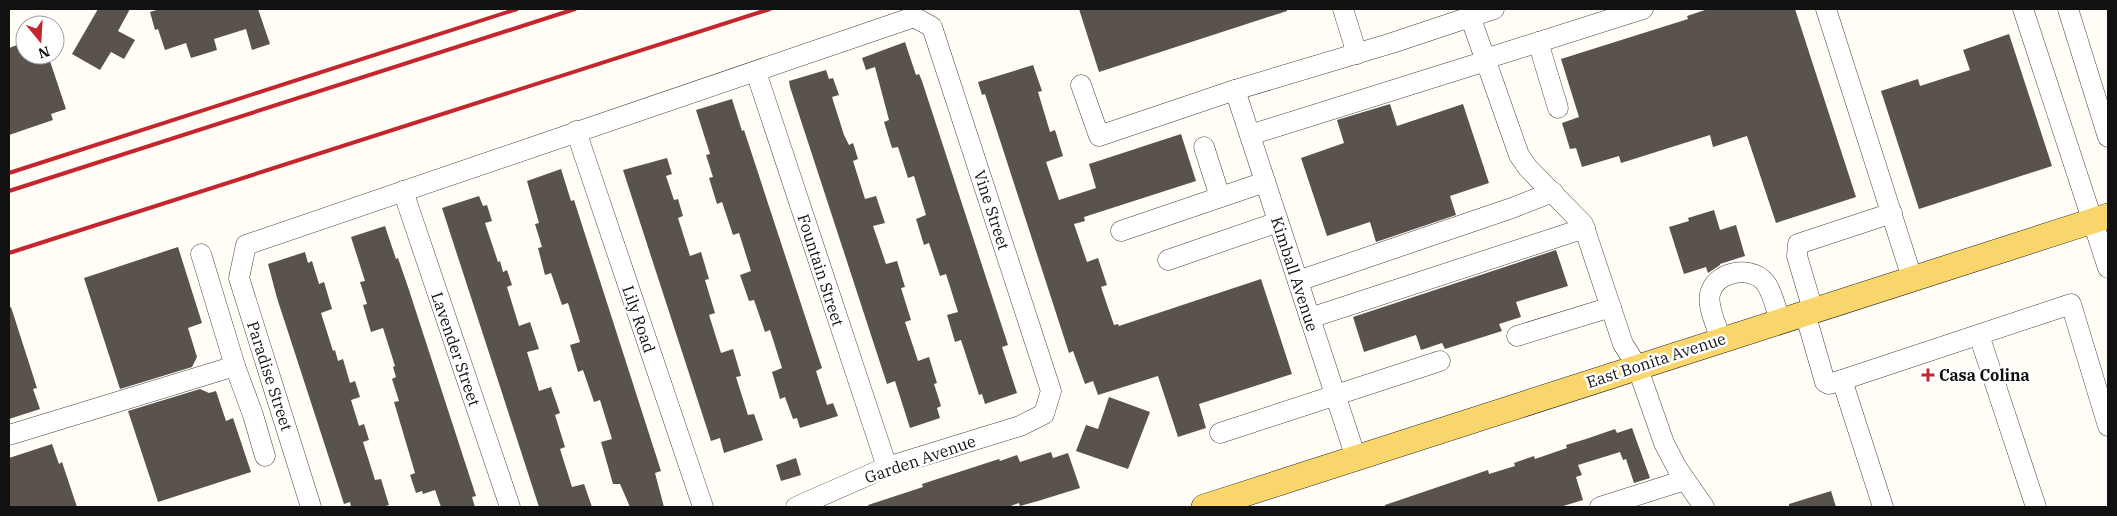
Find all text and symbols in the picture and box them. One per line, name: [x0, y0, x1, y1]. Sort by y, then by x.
north arrow: [15, 15, 65, 65]
text: N: [36, 42, 52, 63]
street label: Vine Street: [970, 168, 1014, 253]
street label: Fountain Street: [793, 211, 849, 329]
street label: Kimball Avenue: [1267, 214, 1323, 334]
street label: Lily Road: [618, 283, 660, 355]
street label: Lavender Street: [427, 289, 485, 409]
street label: Paradise Street: [243, 319, 297, 434]
street label: East Bonita Avenue: [1584, 328, 1728, 392]
place label: Casa Colina: [1939, 365, 2030, 385]
marker: Casa Colina: [1921, 368, 1935, 382]
street label: Garden Avenue: [862, 431, 978, 487]

